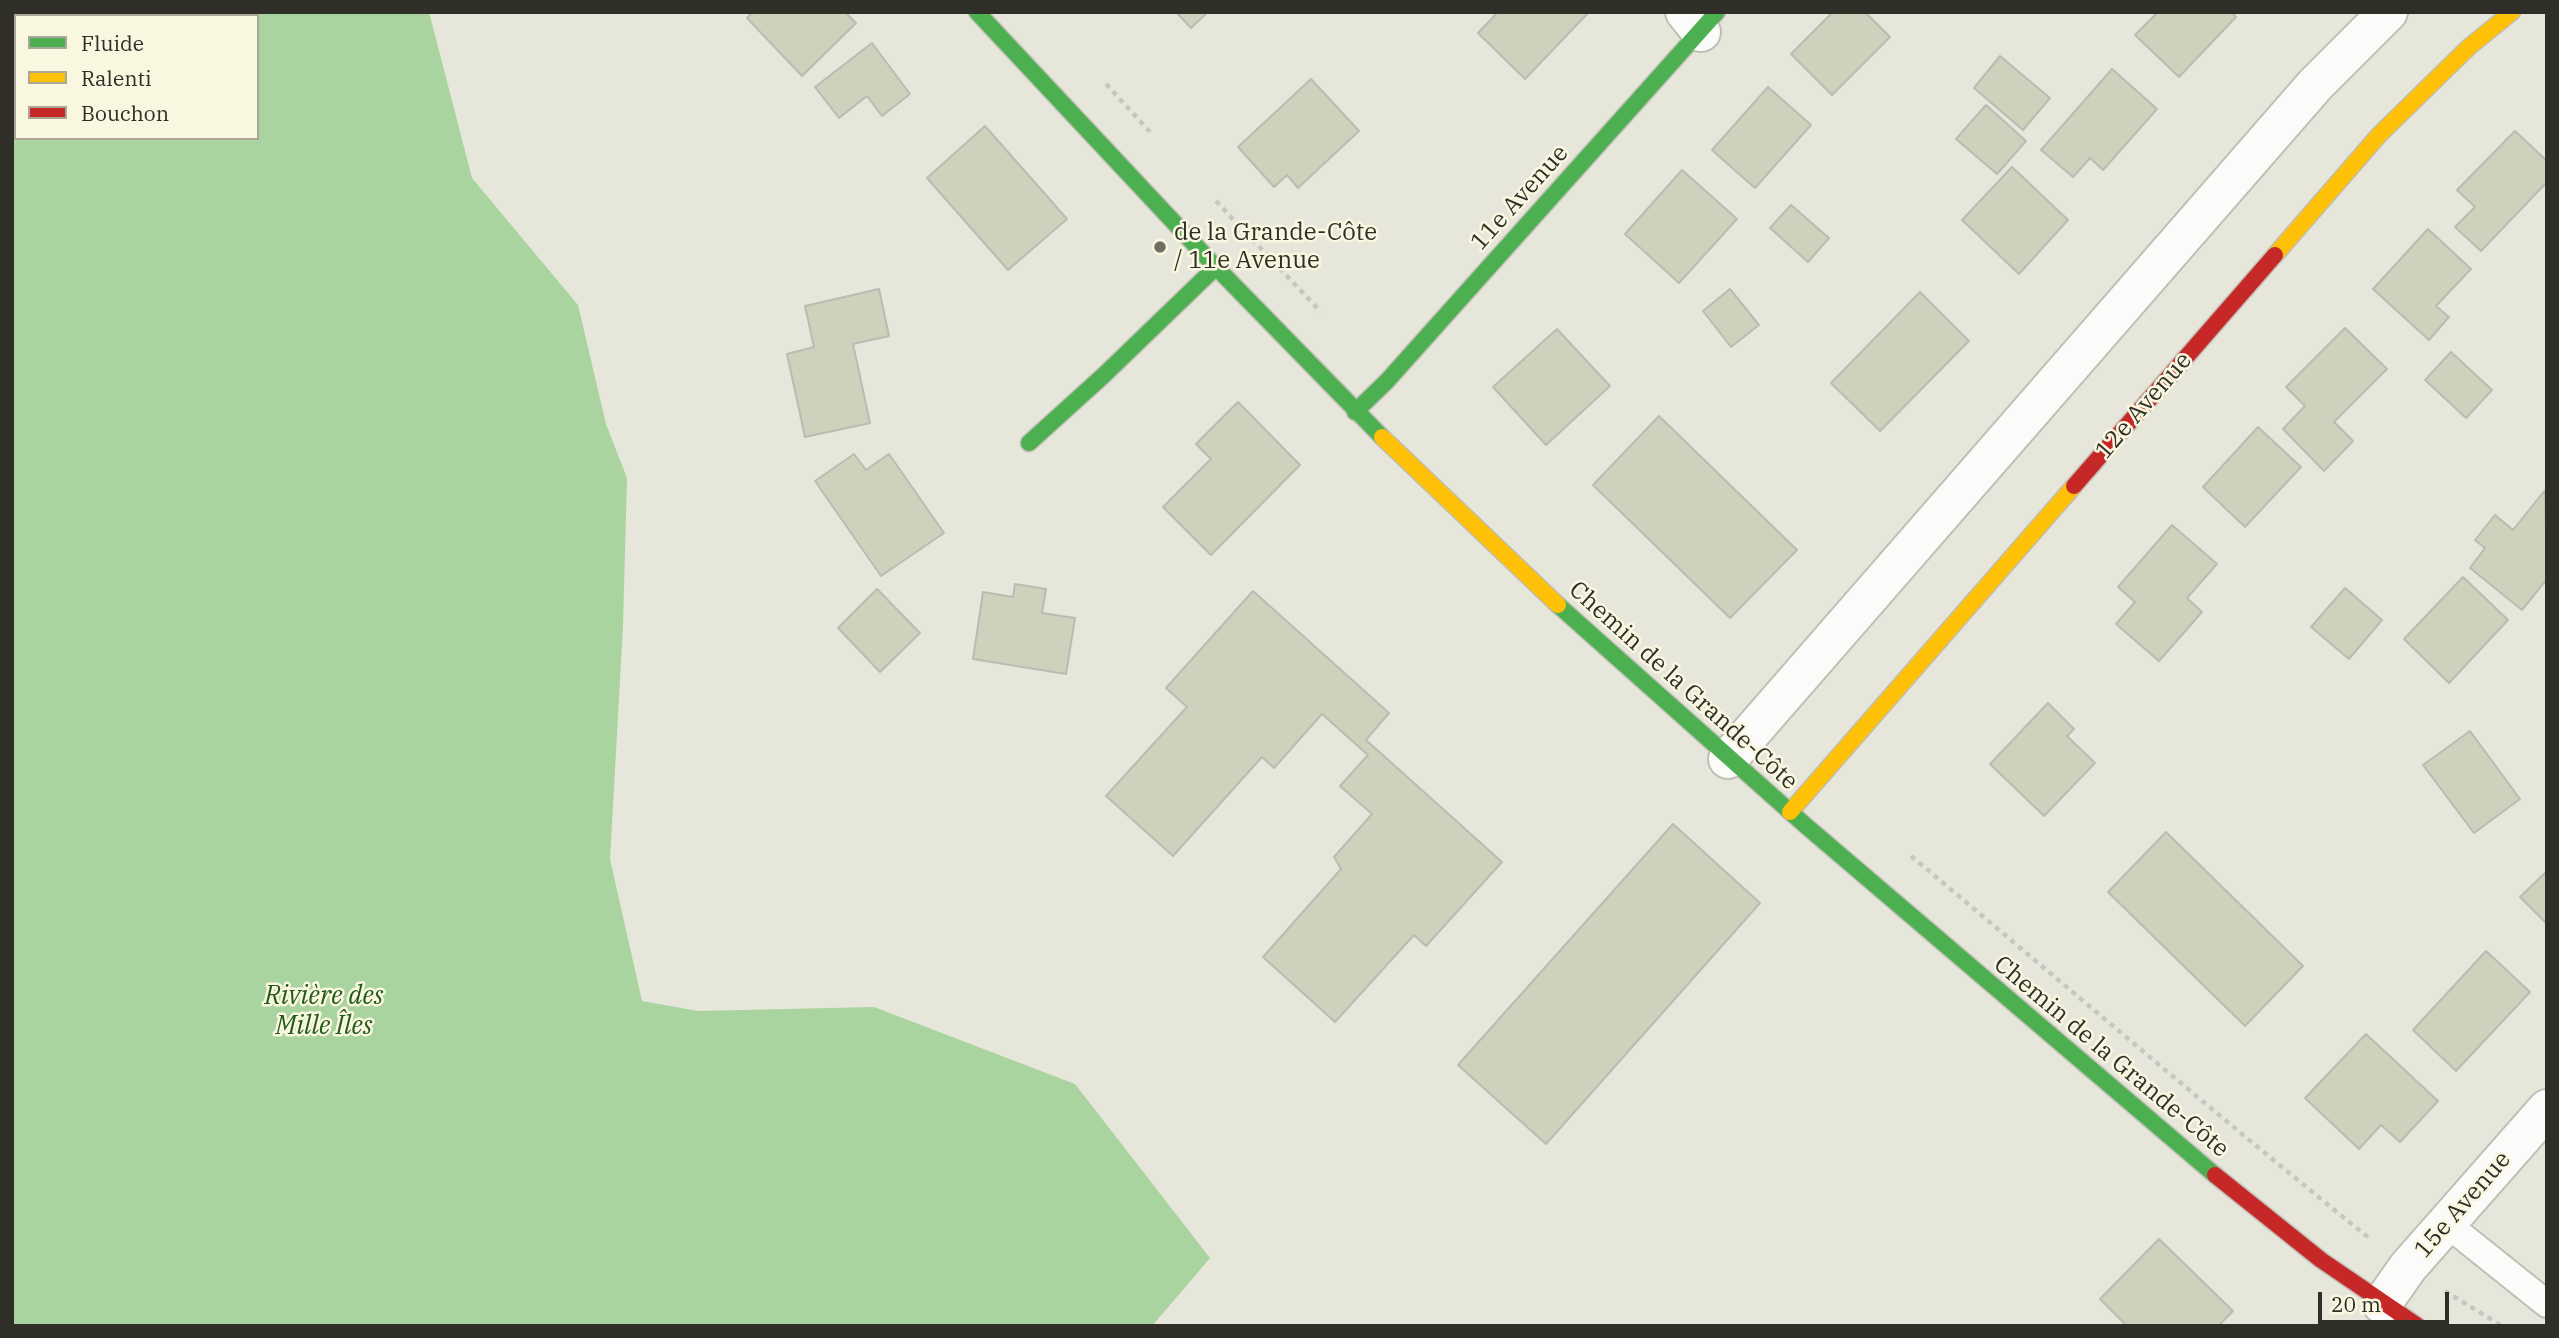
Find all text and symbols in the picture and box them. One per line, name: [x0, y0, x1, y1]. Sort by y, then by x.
legend: [14, 14, 259, 140]
text: Fluide: [81, 29, 144, 57]
text: Ralenti: [81, 64, 152, 92]
text: Bouchon: [81, 99, 169, 127]
street label: 11e Avenue: [1465, 139, 1575, 257]
place label: de la Grande-Côte / 11e Avenue: [1174, 219, 1377, 275]
marker: de la Grande-Côte / 11e Avenue: [1152, 239, 1168, 255]
street label: 12e Avenue: [2090, 347, 2198, 465]
street label: Chemin de la Grande-Côte: [1563, 576, 1803, 796]
street label: Chemin de la Grande-Côte: [1988, 950, 2234, 1164]
water label: Rivière des Mille Îles: [265, 980, 383, 1042]
street label: 15e Avenue: [2409, 1146, 2517, 1264]
scale bar: [2321, 1278, 2452, 1322]
text: 20 m: [2331, 1290, 2381, 1318]

